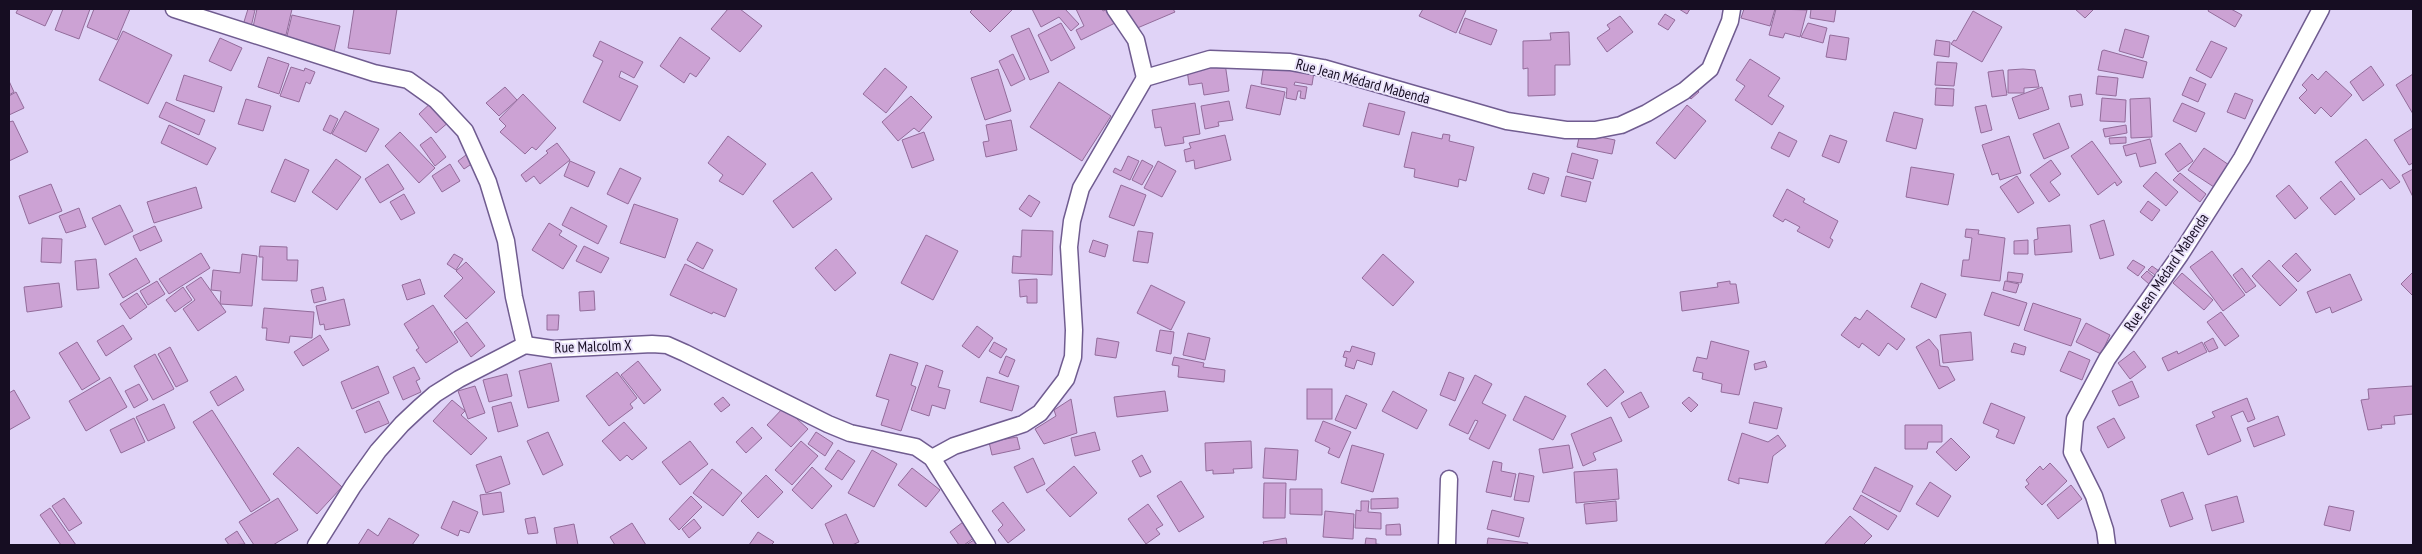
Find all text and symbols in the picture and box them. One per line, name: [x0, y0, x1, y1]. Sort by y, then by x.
street label: Rue Jean Médard Mabenda: [1294, 54, 1432, 108]
street label: Rue Jean Médard Mabenda: [2120, 209, 2212, 335]
street label: Rue Malcolm X: [554, 335, 632, 357]

